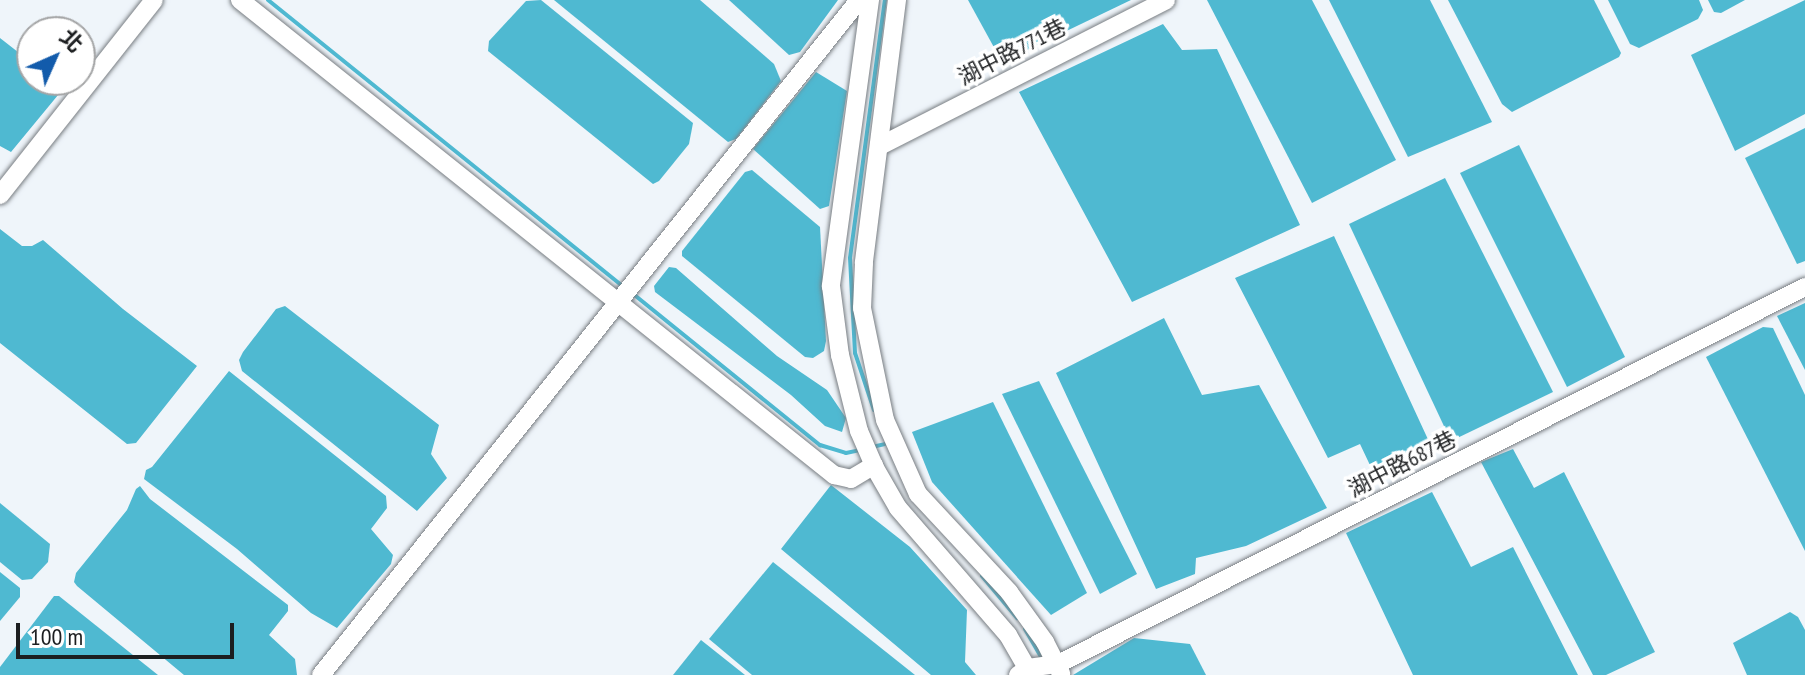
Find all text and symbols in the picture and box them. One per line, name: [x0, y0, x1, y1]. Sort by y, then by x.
street label: 湖中路771巷: [954, 14, 1070, 90]
north arrow: [16, 16, 96, 96]
text: 北: [54, 23, 89, 58]
street label: 湖中路687巷: [1344, 426, 1460, 502]
scale bar: [20, 607, 238, 657]
text: 100 m: [30, 621, 83, 652]

